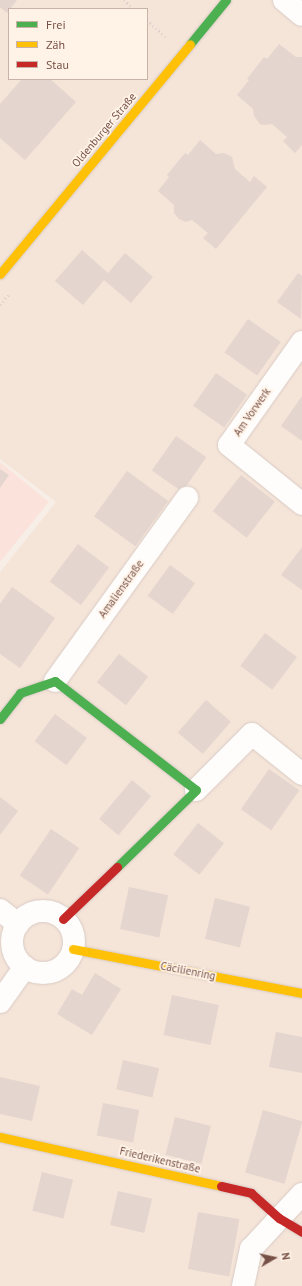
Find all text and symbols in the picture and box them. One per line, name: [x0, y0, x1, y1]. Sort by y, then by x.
legend: [8, 8, 148, 80]
text: Frei: [46, 17, 66, 32]
text: Zäh: [46, 37, 65, 52]
text: Stau: [46, 57, 69, 72]
street label: Oldenburger Straße: [69, 90, 139, 170]
street label: Am Vorwerk: [231, 385, 273, 439]
street label: Amalienstraße: [96, 558, 146, 620]
street label: Cäcilienring: [159, 959, 217, 983]
street label: Friederikenstraße: [118, 1144, 202, 1176]
north arrow: [254, 1238, 294, 1278]
text: N: [278, 1251, 293, 1261]

